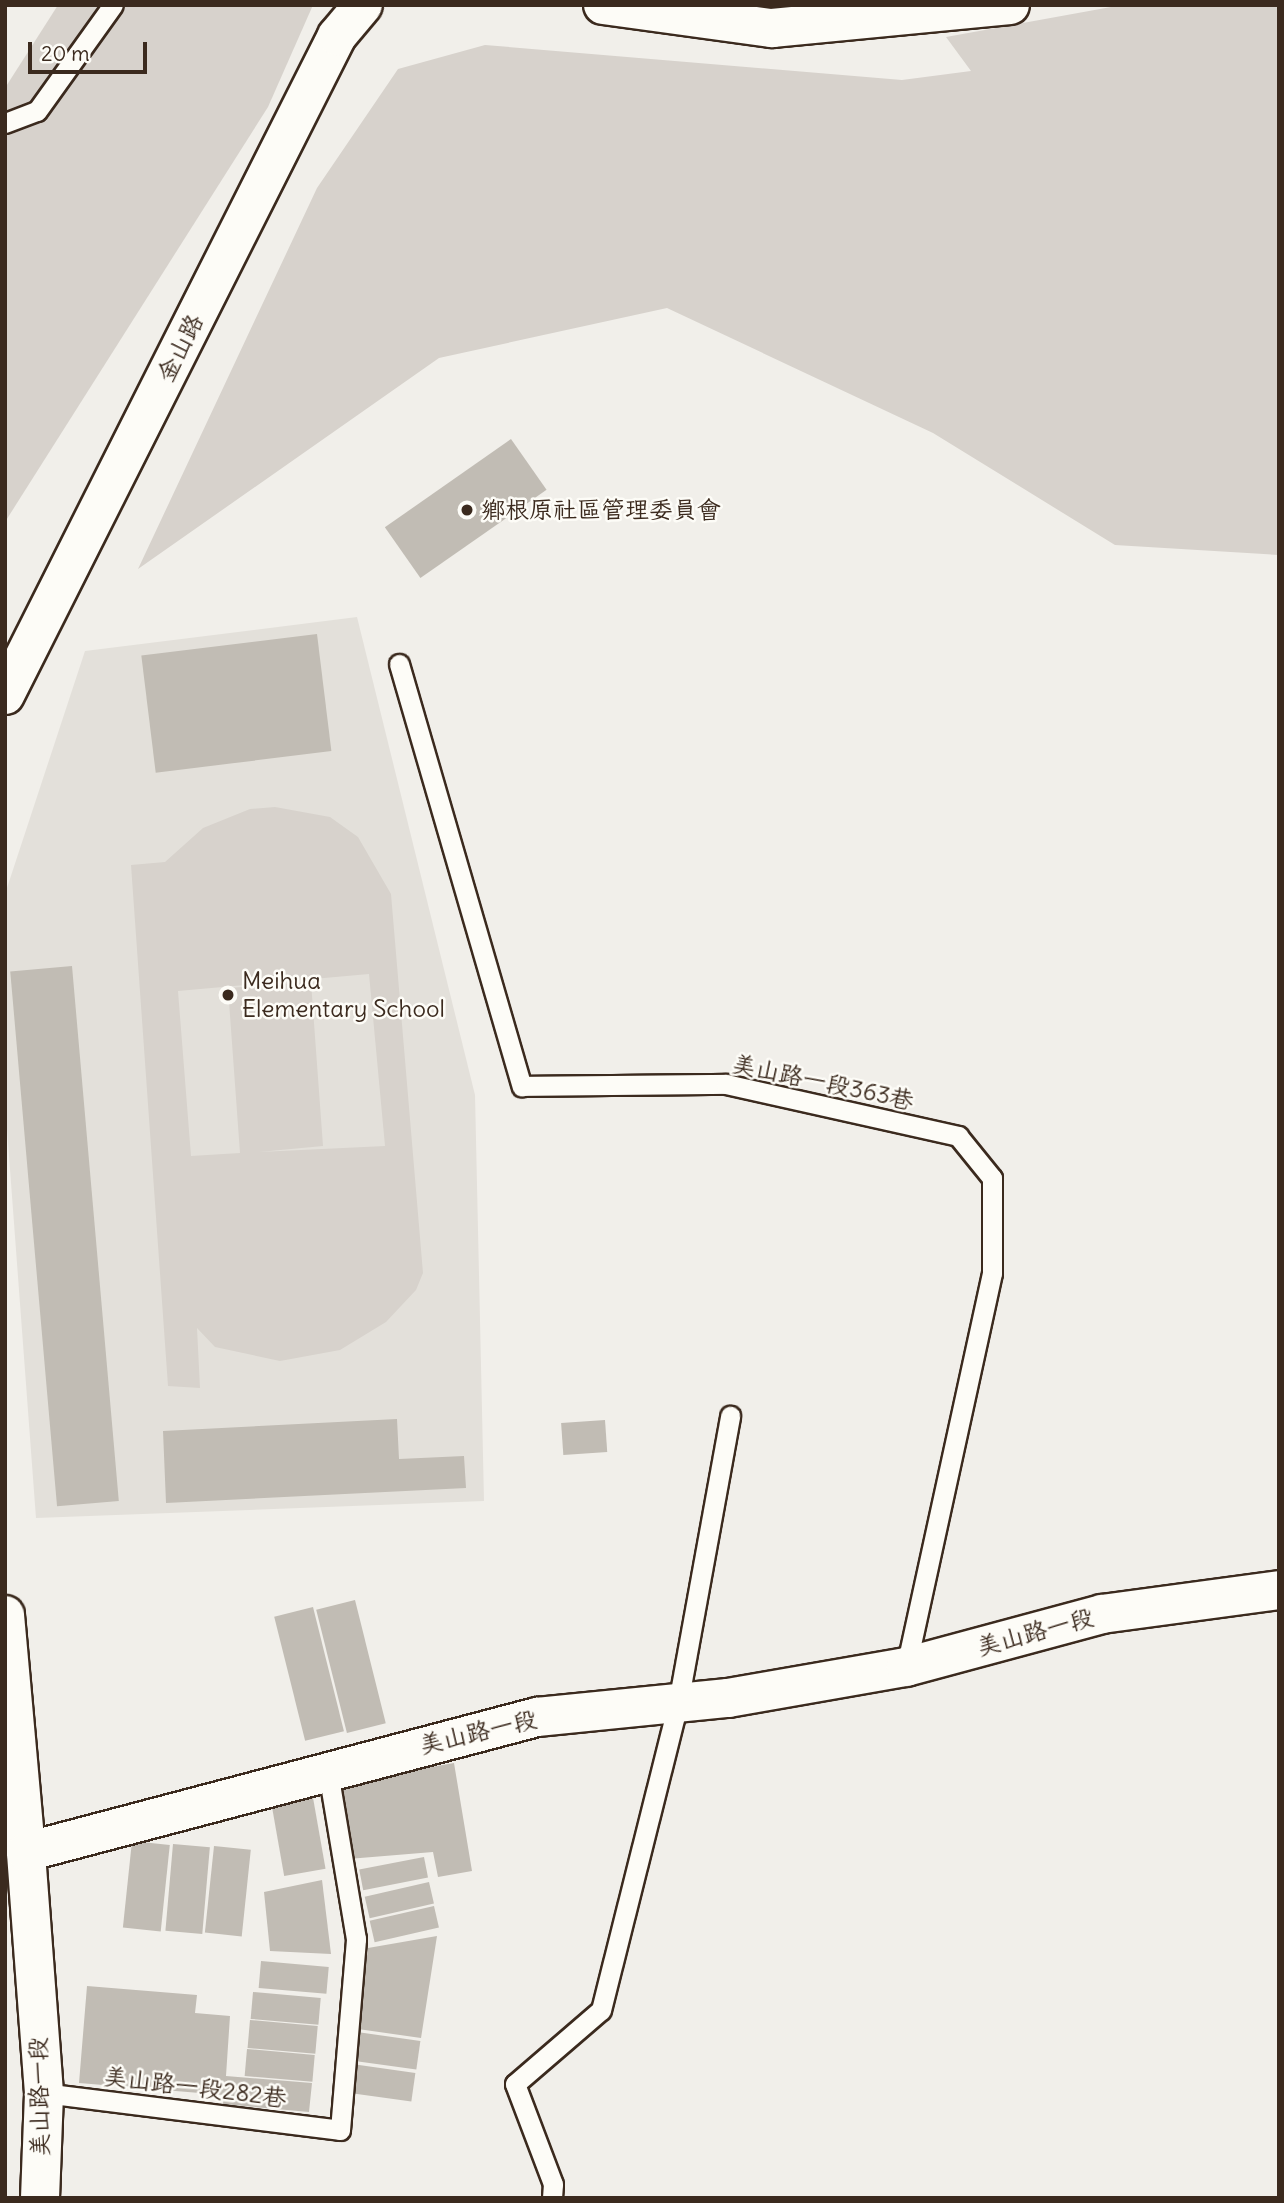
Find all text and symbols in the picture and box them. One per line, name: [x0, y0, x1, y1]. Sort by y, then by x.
scale bar: [32, 28, 150, 72]
text: 20 m: [41, 40, 90, 67]
street label: 金山路: [151, 309, 209, 387]
place label: 鄉根原社區管理委員會: [481, 496, 721, 524]
marker: 鄉根原社區管理委員會: [459, 502, 475, 518]
place label: Meihua Elementary School: [242, 967, 445, 1023]
marker: Meihua Elementary School: [220, 987, 236, 1003]
street label: 美山路一段363巷: [729, 1049, 917, 1115]
street label: 美山路一段: [973, 1603, 1097, 1661]
street label: 美山路一段: [416, 1704, 540, 1760]
street label: 美山路一段: [24, 2037, 54, 2157]
street label: 美山路一段282巷: [102, 2061, 288, 2113]

